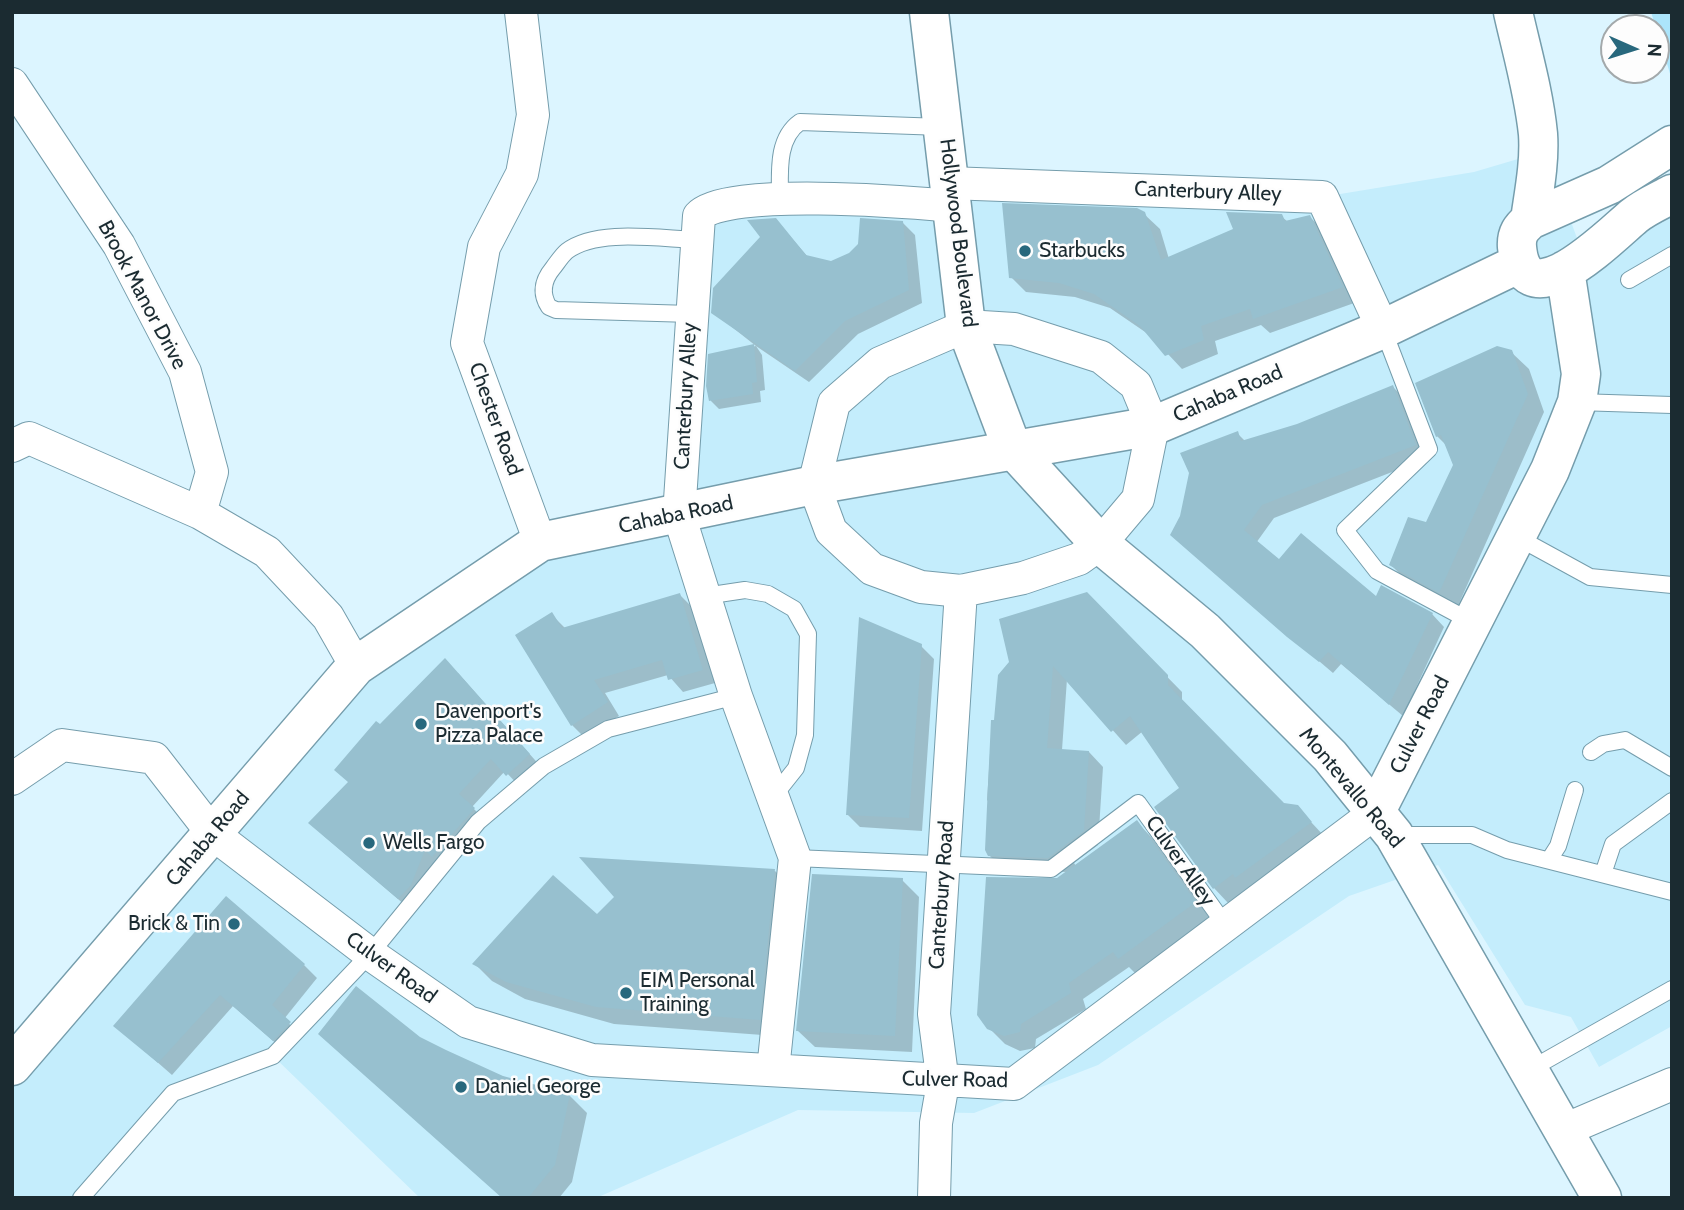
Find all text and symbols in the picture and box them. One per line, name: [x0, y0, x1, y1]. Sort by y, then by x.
north arrow: [1600, 14, 1670, 84]
text: N: [1643, 43, 1666, 57]
street label: Hollywood Boulevard: [934, 137, 982, 329]
street label: Canterbury Alley: [1134, 177, 1282, 207]
street label: Brook Manor Drive: [92, 216, 192, 374]
place label: Starbucks: [1039, 238, 1125, 264]
marker: Starbucks: [1017, 243, 1033, 259]
street label: Canterbury Alley: [670, 322, 702, 470]
street label: Chester Road: [463, 359, 527, 479]
street label: Cahaba Road: [1169, 360, 1287, 428]
street label: Cahaba Road: [616, 491, 736, 539]
street label: Culver Road: [1385, 672, 1455, 778]
place label: Davenport's Pizza Palace: [435, 699, 543, 749]
marker: Davenport's Pizza Palace: [413, 716, 429, 732]
street label: Montevallo Road: [1293, 723, 1409, 853]
street label: Cahaba Road: [161, 786, 255, 892]
street label: Culver Alley: [1140, 811, 1220, 911]
street label: Canterbury Road: [924, 820, 960, 970]
place label: Wells Fargo: [383, 830, 485, 856]
marker: Wells Fargo: [361, 835, 377, 851]
place label: Brick & Tin: [128, 911, 220, 937]
marker: Brick & Tin: [226, 916, 242, 932]
street label: Culver Road: [341, 927, 441, 1009]
place label: EIM Personal Training: [640, 968, 755, 1018]
marker: EIM Personal Training: [618, 985, 634, 1001]
street label: Culver Road: [902, 1066, 1008, 1094]
place label: Daniel George: [475, 1074, 601, 1100]
marker: Daniel George: [453, 1079, 469, 1095]

